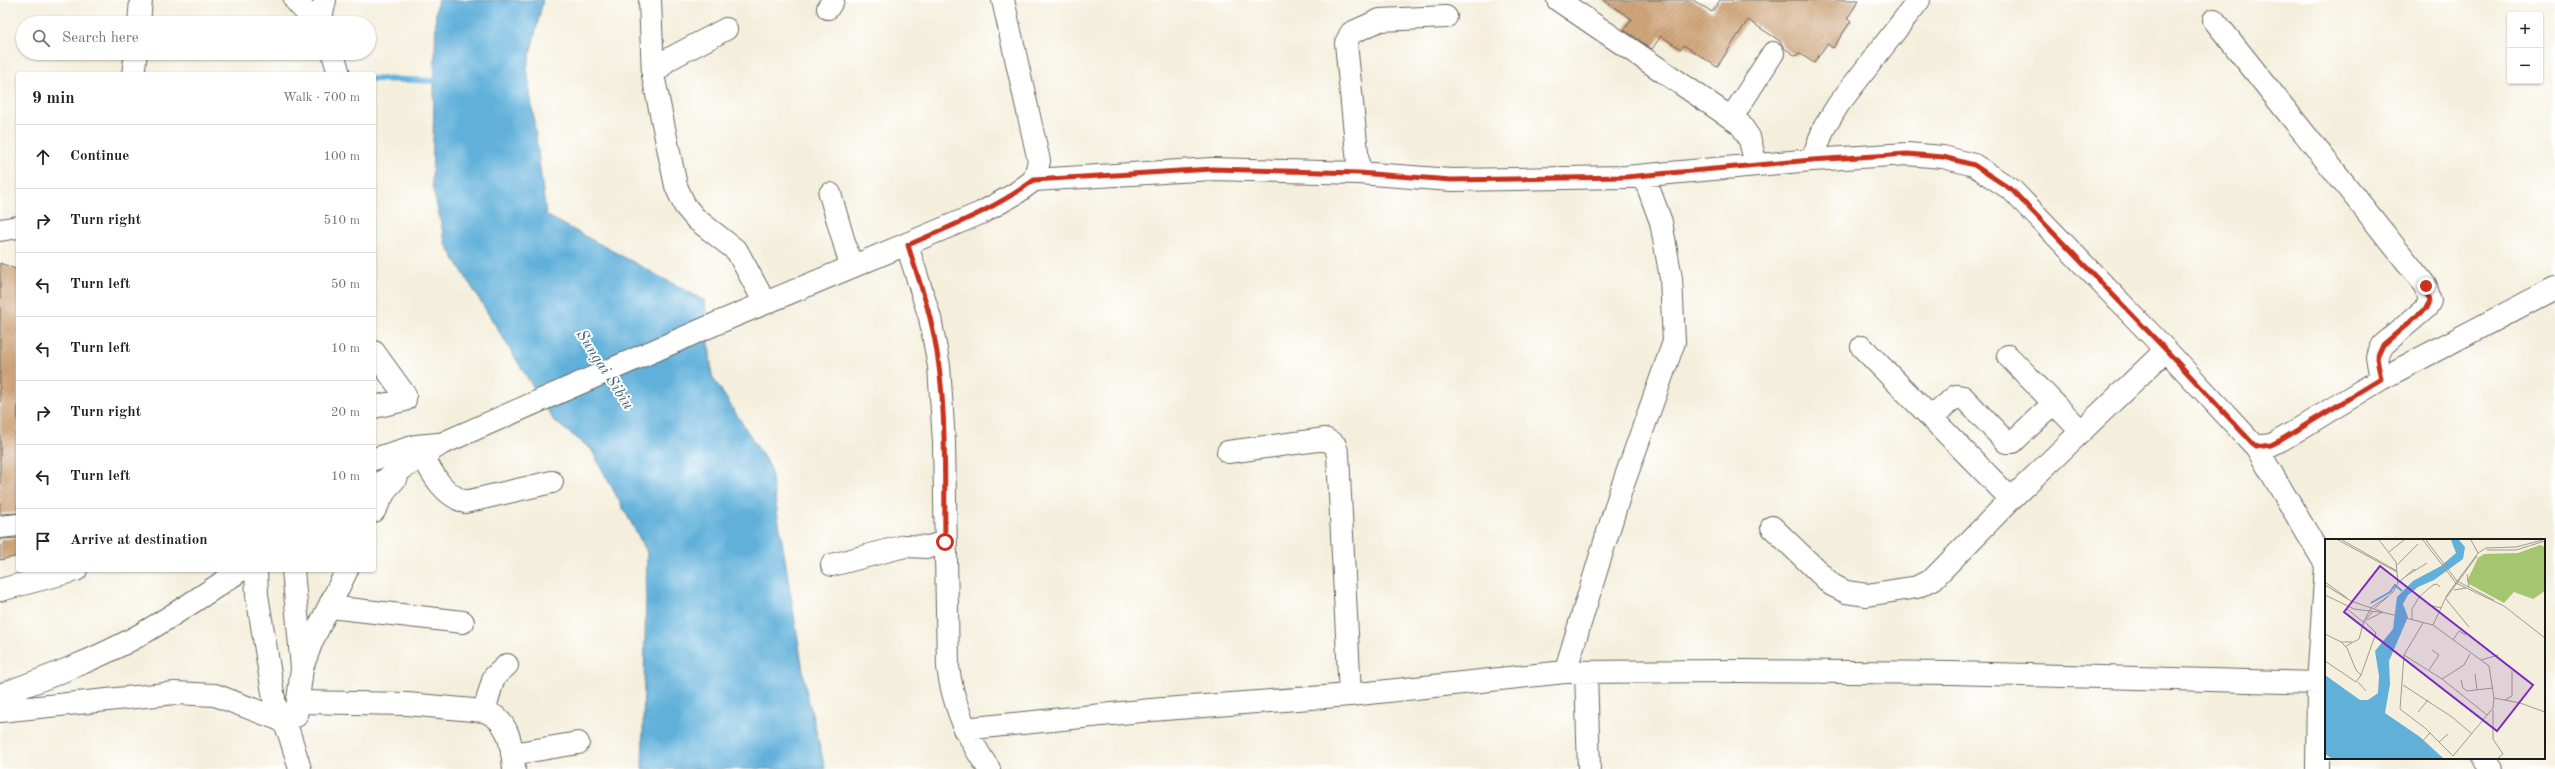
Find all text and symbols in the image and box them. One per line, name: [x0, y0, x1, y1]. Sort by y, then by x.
map controls: [2507, 12, 2543, 84]
button: +: [2507, 12, 2543, 48]
search box: [16, 16, 376, 60]
icon: search: [30, 27, 52, 49]
text: Search here: [62, 31, 139, 46]
button: −: [2507, 48, 2543, 84]
text: 9 min: [32, 90, 75, 107]
text: Walk · 700 m: [283, 91, 360, 104]
icon: ahead: [32, 146, 54, 168]
text: Continue: [70, 149, 129, 164]
text: 100 m: [323, 150, 360, 163]
icon: right: [32, 210, 54, 232]
text: Turn right: [70, 213, 141, 228]
text: 510 m: [323, 214, 360, 227]
icon: left: [32, 274, 54, 296]
text: Turn left: [70, 277, 130, 292]
route end: [2417, 277, 2435, 295]
text: 50 m: [331, 278, 360, 291]
water label: Sungai Sibiu: [573, 327, 636, 413]
icon: left: [32, 338, 54, 360]
text: Turn left: [70, 341, 130, 356]
text: 10 m: [331, 342, 360, 355]
icon: right: [32, 402, 54, 424]
text: Turn right: [70, 405, 141, 420]
text: 20 m: [331, 406, 360, 419]
icon: left: [32, 466, 54, 488]
text: Turn left: [70, 469, 130, 484]
text: 10 m: [331, 470, 360, 483]
icon: arrive: [32, 530, 54, 552]
text: Arrive at destination: [70, 533, 208, 548]
route start: [936, 533, 954, 551]
inset map: [2325, 539, 2545, 759]

